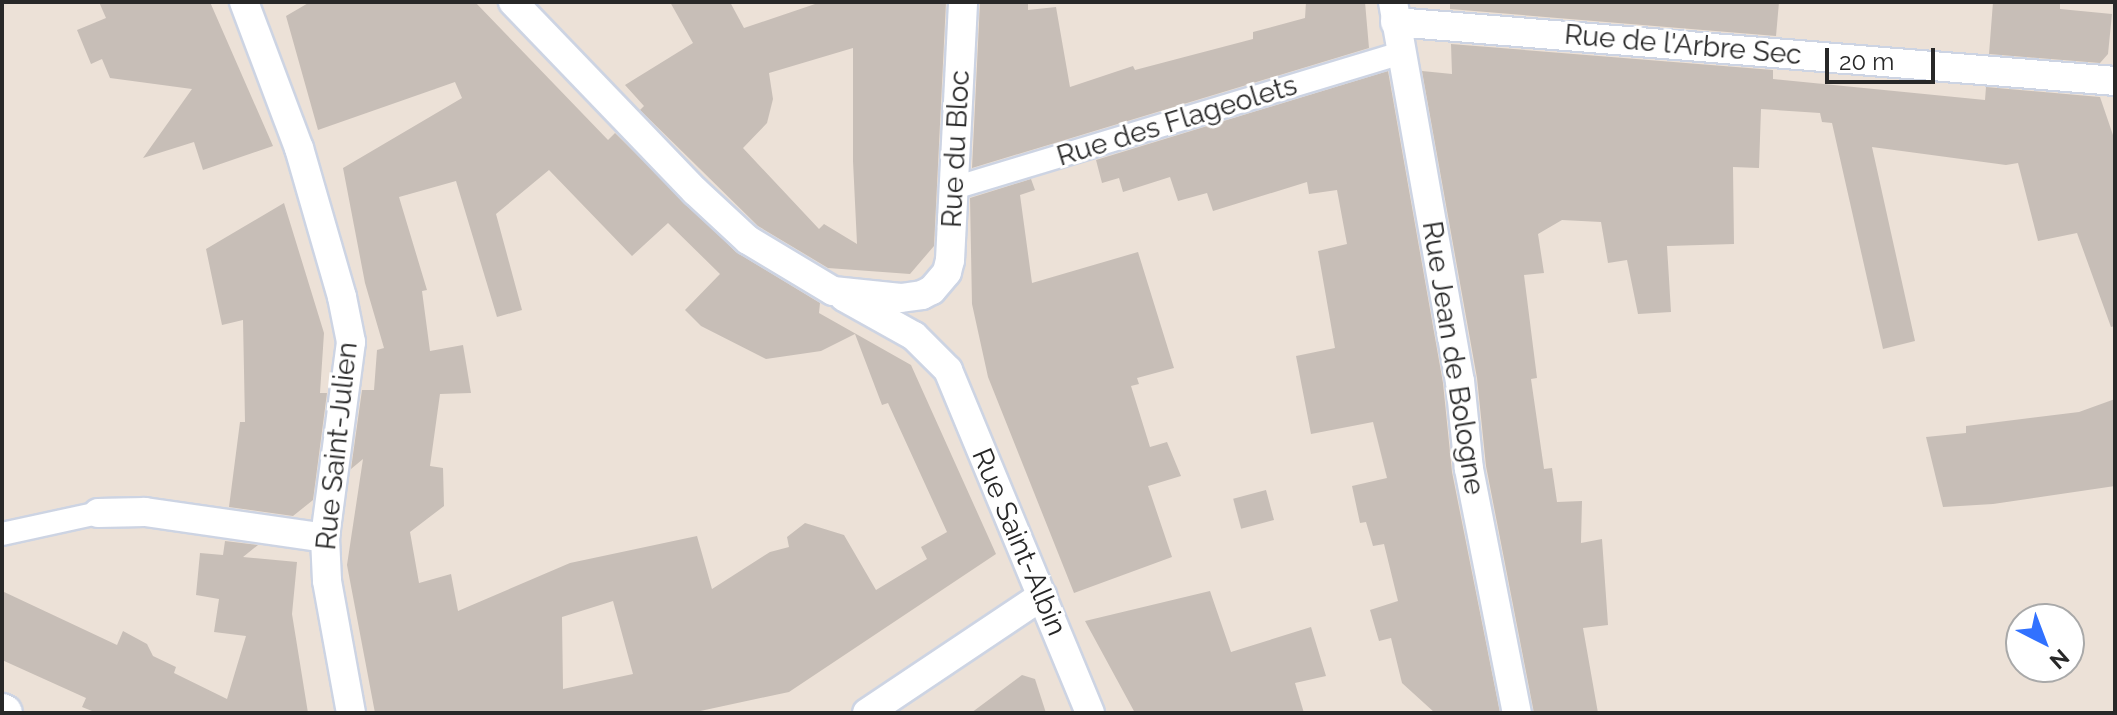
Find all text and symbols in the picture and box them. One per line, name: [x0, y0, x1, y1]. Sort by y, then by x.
street label: Rue de l'Arbre Sec: [1563, 18, 1803, 72]
scale bar: [1829, 32, 1939, 82]
text: 20 m: [1839, 47, 1894, 76]
street label: Rue des Flageolets: [1053, 68, 1301, 174]
street label: Rue du Bloc: [935, 69, 977, 229]
street label: Rue Jean de Bologne: [1415, 218, 1491, 498]
street label: Rue Saint-Julien: [309, 340, 365, 552]
street label: Rue Saint-Albin: [964, 443, 1074, 641]
north arrow: [2005, 603, 2085, 683]
text: N: [2045, 644, 2075, 675]

